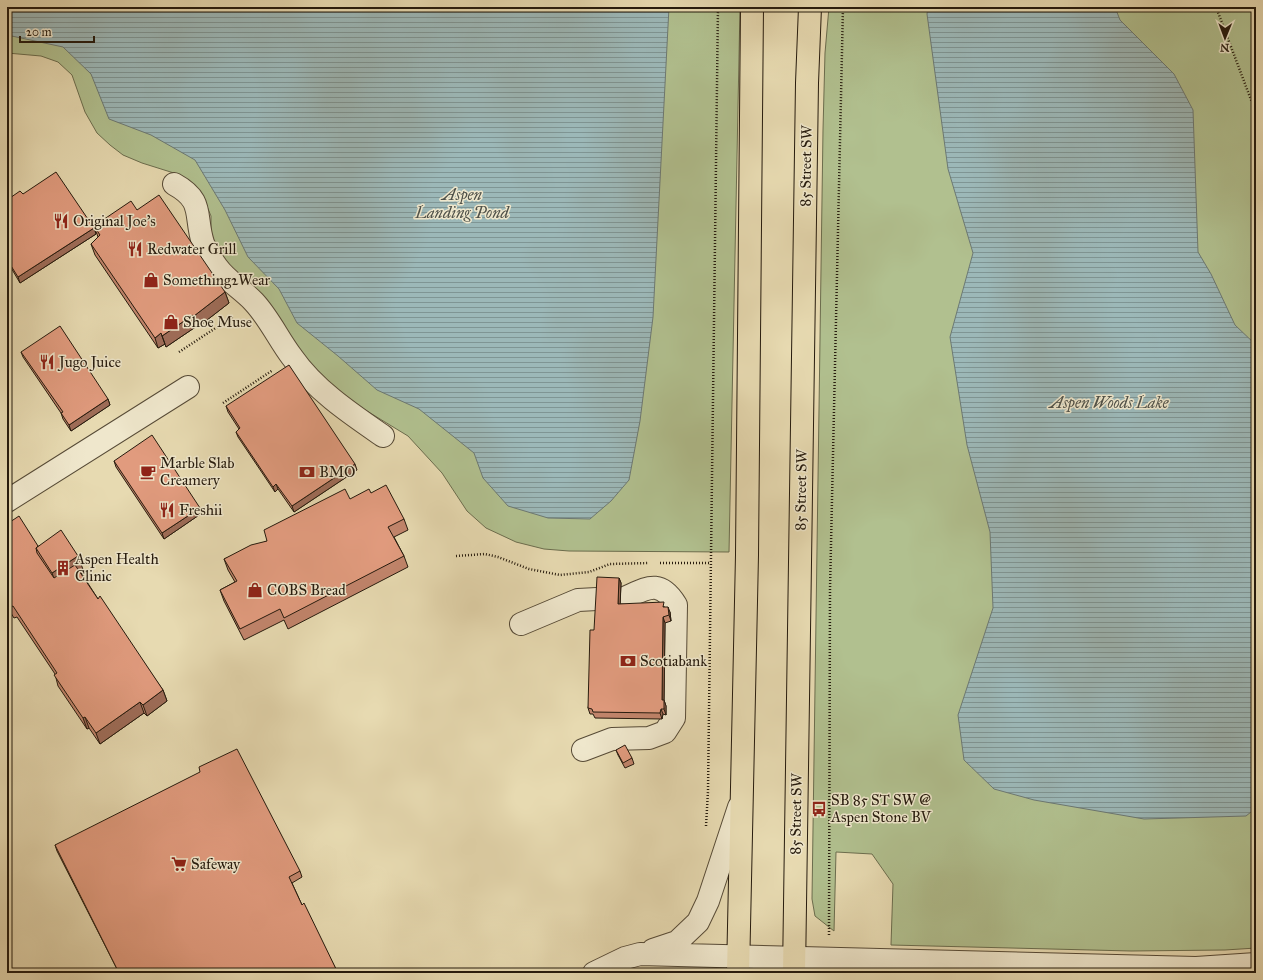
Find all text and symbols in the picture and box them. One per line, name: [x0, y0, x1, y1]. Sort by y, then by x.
scale bar: [20, 18, 94, 44]
north arrow: [1205, 18, 1245, 58]
text: 20 m: [26, 25, 52, 39]
text: N: [1219, 41, 1230, 54]
street label: 85 Street SW: [796, 124, 816, 207]
water label: Aspen Landing Pond: [414, 185, 511, 222]
restaurant icon: Original Joe's: [52, 212, 70, 230]
place label: Original Joe's: [73, 212, 156, 231]
restaurant icon: Redwater Grill: [126, 240, 144, 258]
place label: Redwater Grill: [147, 240, 237, 258]
shop icon: Something2Wear: [142, 271, 160, 289]
place label: Something2Wear: [163, 271, 271, 289]
shop icon: Shoe Muse: [162, 313, 180, 331]
place label: Shoe Muse: [183, 313, 252, 331]
restaurant icon: Jugo Juice: [38, 353, 56, 371]
place label: Jugo Juice: [57, 353, 121, 372]
water label: Aspen Woods Lake: [1047, 393, 1170, 413]
street label: 85 Street SW: [791, 448, 811, 531]
place label: Marble Slab Creamery: [160, 454, 234, 489]
cafe icon: Marble Slab Creamery: [139, 463, 157, 481]
bank icon: BMO: [298, 463, 316, 481]
place label: BMO: [319, 463, 356, 481]
restaurant icon: Freshii: [158, 501, 176, 519]
place label: Freshii: [179, 501, 222, 519]
place label: Aspen Health Clinic: [74, 550, 159, 585]
building icon: Aspen Health Clinic: [54, 559, 72, 577]
shop icon: COBS Bread: [246, 581, 264, 599]
place label: COBS Bread: [267, 581, 346, 599]
bank icon: Scotiabank: [619, 652, 637, 670]
place label: Scotiabank: [640, 652, 707, 670]
street label: 85 Street SW: [786, 772, 806, 855]
place label: SB 85 ST SW @ Aspen Stone BV: [830, 791, 932, 826]
bus stop icon: SB 85 ST SW @ Aspen Stone BV: [810, 800, 828, 818]
supermarket icon: Safeway: [170, 855, 188, 873]
place label: Safeway: [191, 855, 241, 873]

